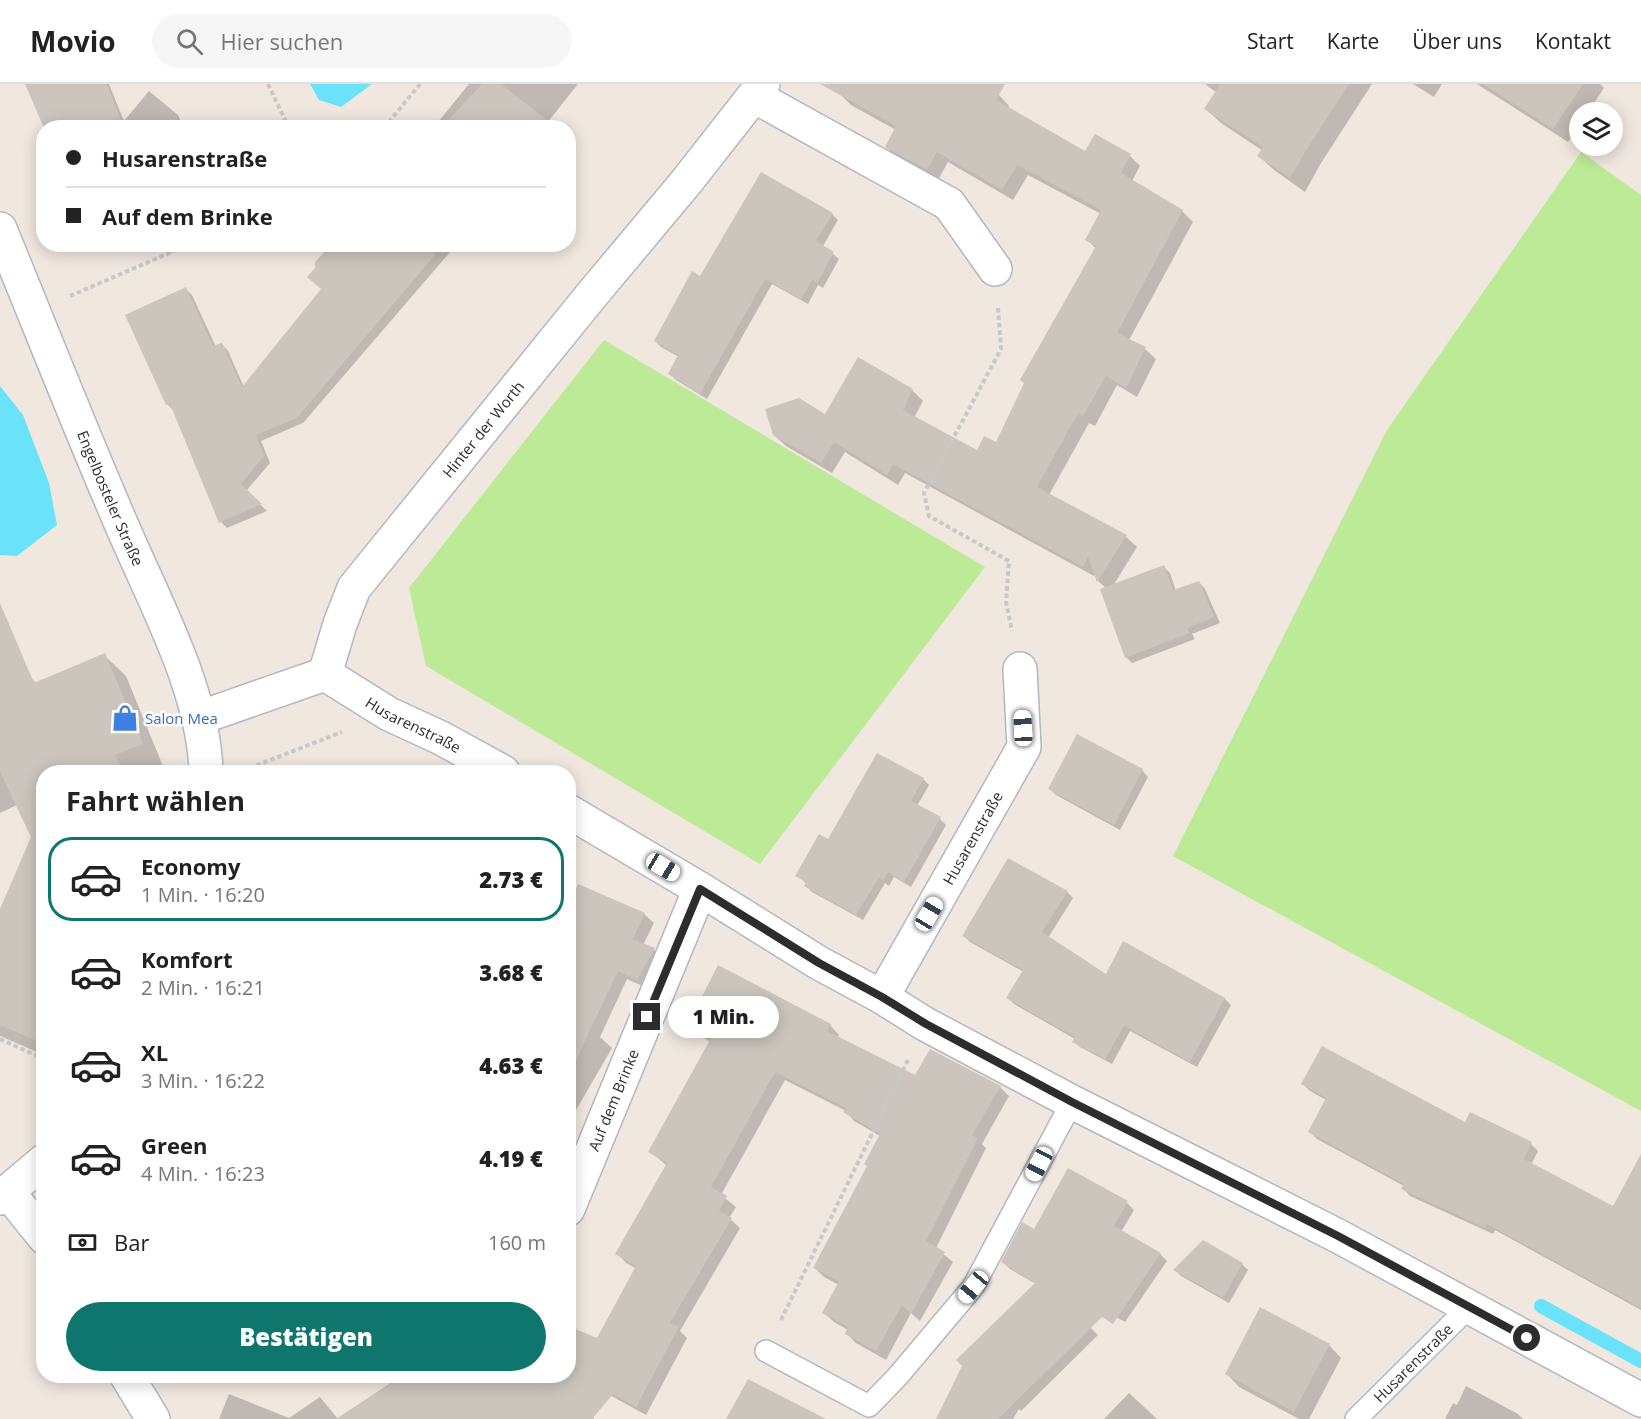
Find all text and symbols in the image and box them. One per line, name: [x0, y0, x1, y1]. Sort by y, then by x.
search box: [152, 14, 572, 68]
text: Movio: [30, 22, 116, 60]
icon: search: [173, 25, 206, 58]
text: Hier suchen: [221, 26, 343, 56]
text: Start: [1247, 27, 1294, 55]
text: Karte: [1327, 27, 1379, 55]
text: Über uns: [1412, 27, 1502, 55]
text: Kontakt: [1535, 27, 1611, 55]
map controls: [1569, 102, 1623, 156]
button: layers: [1569, 102, 1623, 156]
text: Husarenstraße: [102, 143, 267, 173]
text: Auf dem Brinke: [102, 201, 273, 231]
street label: Hinter der Worth: [438, 376, 528, 482]
street label: Engelbosteler Straße: [73, 427, 148, 569]
street label: Husarenstraße: [362, 692, 465, 757]
shop icon: Salon Mea: [110, 703, 140, 733]
place label: Salon Mea: [145, 708, 218, 728]
car: [1013, 710, 1033, 746]
text: Fahrt wählen: [66, 782, 245, 819]
street label: Husarenstraße: [938, 788, 1007, 888]
car: [643, 850, 683, 884]
text: Economy: [141, 851, 240, 881]
icon: car: [69, 852, 123, 906]
text: 2.73 €: [479, 864, 543, 894]
text: 1 Min. · 16:20: [141, 881, 265, 908]
car: [912, 894, 946, 934]
text: Komfort: [141, 944, 233, 974]
icon: car: [69, 945, 123, 999]
text: 3.68 €: [479, 957, 543, 987]
text: 2 Min. · 16:21: [141, 974, 265, 1001]
callout: 1 Min.: [668, 996, 779, 1038]
route end: [633, 1003, 660, 1030]
text: 1 Min.: [693, 1003, 754, 1030]
text: XL: [141, 1037, 168, 1067]
icon: car: [69, 1038, 123, 1092]
street label: Auf dem Brinke: [583, 1046, 643, 1154]
text: 4.63 €: [479, 1050, 543, 1080]
text: 3 Min. · 16:22: [141, 1067, 265, 1094]
text: Green: [141, 1130, 207, 1160]
icon: car: [69, 1131, 123, 1185]
text: 4.19 €: [479, 1143, 543, 1173]
car: [1023, 1144, 1055, 1184]
text: 4 Min. · 16:23: [141, 1160, 265, 1187]
icon: cash: [66, 1226, 99, 1259]
text: Bar: [114, 1227, 149, 1257]
text: 160 m: [488, 1229, 546, 1256]
car: [955, 1267, 991, 1307]
button: Bestätigen: [66, 1302, 546, 1371]
street label: Husarenstraße: [1369, 1319, 1457, 1407]
route start: [1513, 1324, 1540, 1351]

